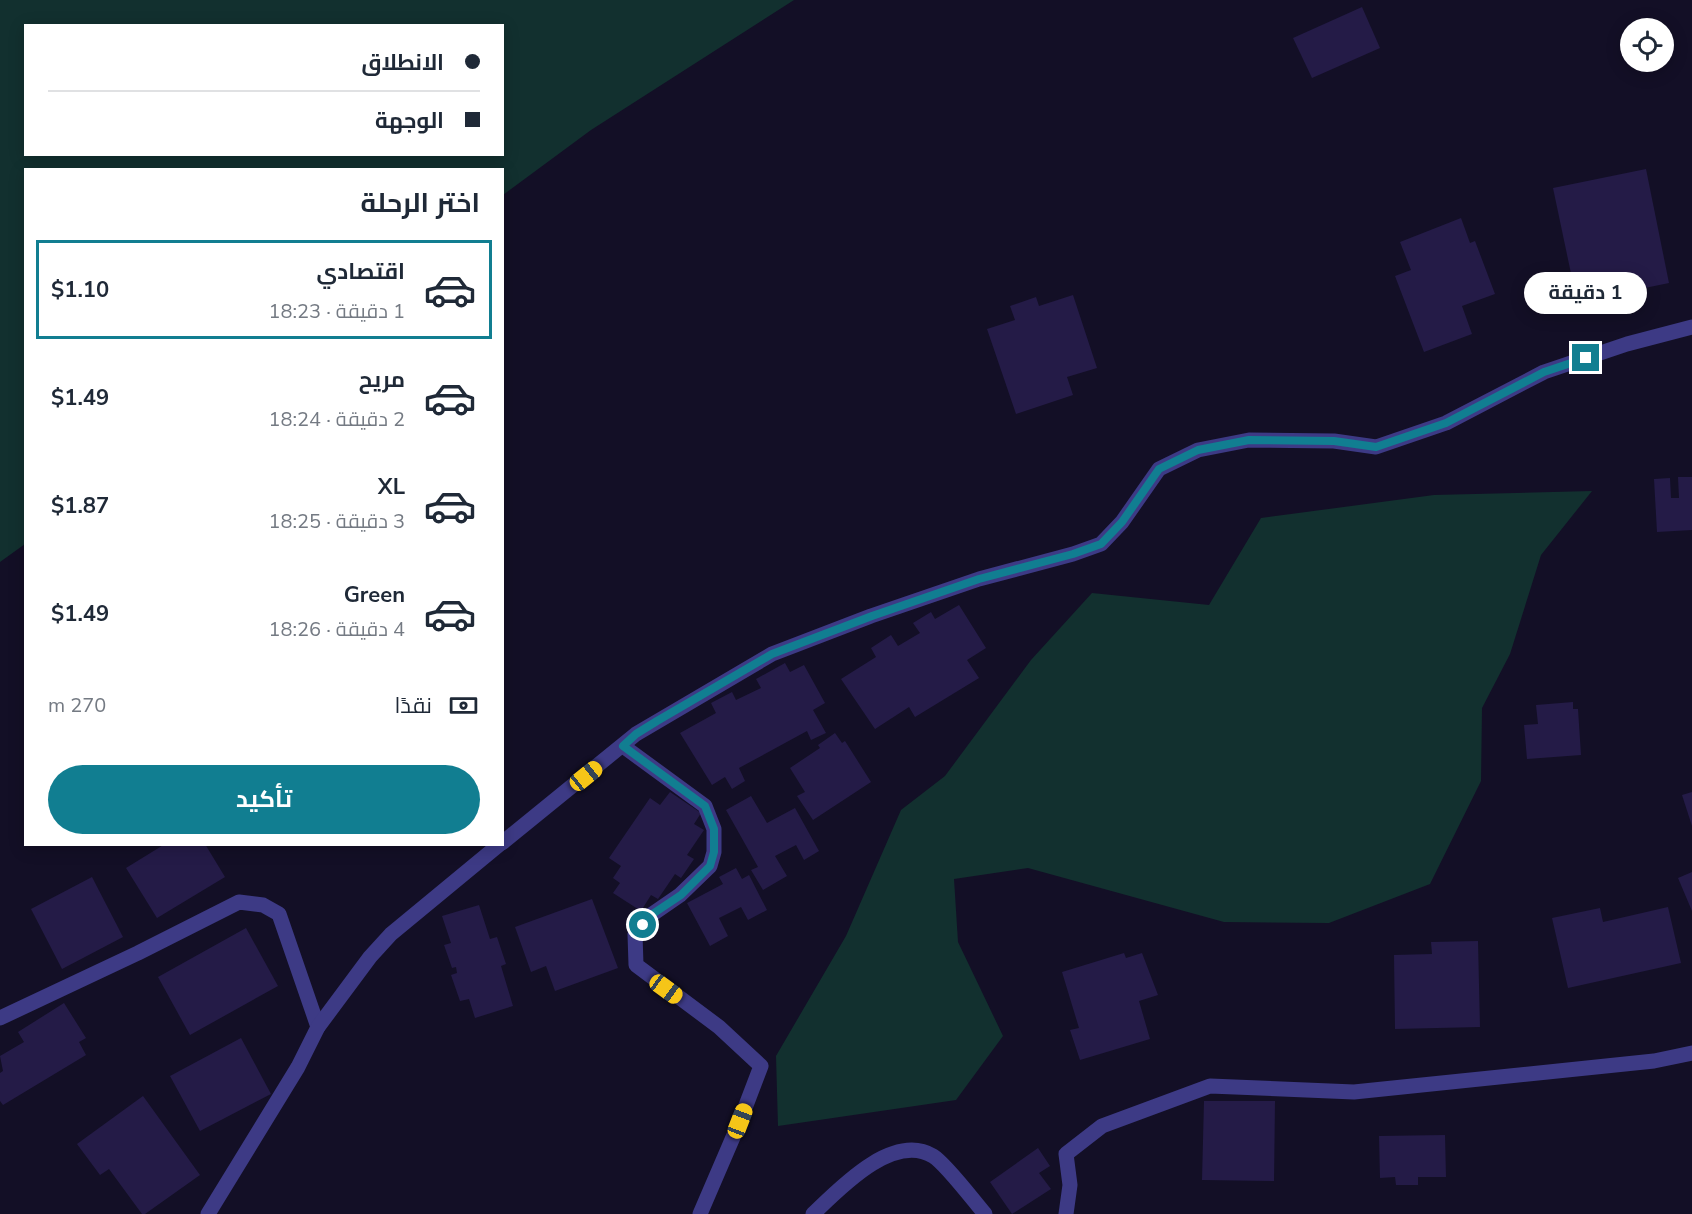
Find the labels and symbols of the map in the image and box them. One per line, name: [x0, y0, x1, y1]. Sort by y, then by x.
callout: 1 دقيقة: [1524, 271, 1648, 313]
route end: [1572, 344, 1599, 371]
car: [566, 758, 606, 794]
route start: [629, 911, 656, 938]
car: [646, 971, 686, 1007]
car: [725, 1101, 755, 1141]

